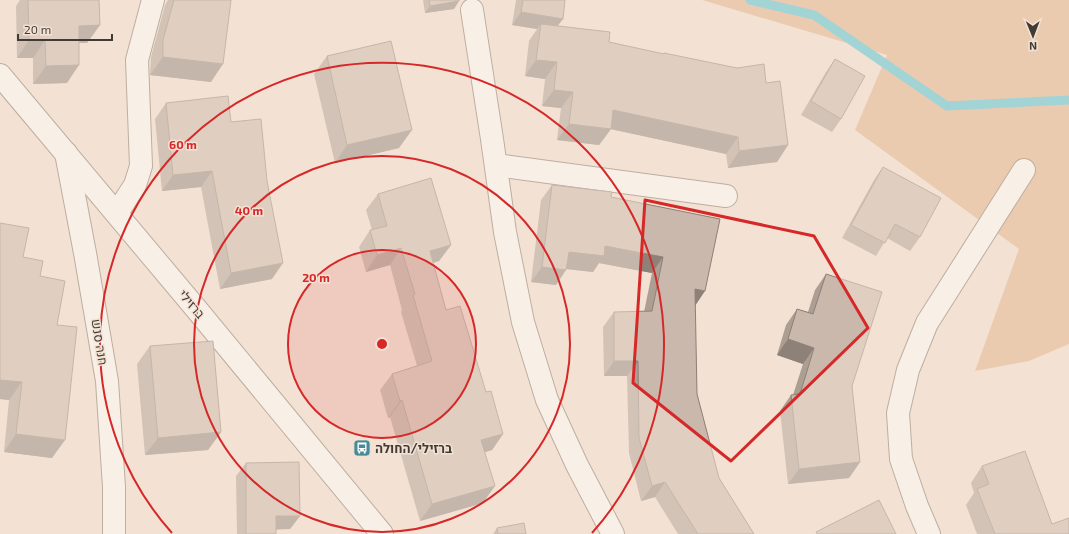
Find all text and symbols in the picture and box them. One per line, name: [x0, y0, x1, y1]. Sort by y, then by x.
scale bar: [18, 16, 112, 42]
north arrow: [1013, 16, 1053, 56]
text: 20 m: [24, 22, 51, 36]
text: N: [1029, 40, 1037, 53]
text: 60 m: [169, 137, 197, 151]
text: 40 m: [235, 203, 263, 217]
text: 20 m: [302, 270, 330, 284]
street label: ברזילי: [175, 286, 209, 322]
street label: חנה סנש: [88, 318, 112, 366]
centre of rings: [375, 337, 389, 351]
bus stop icon: ברזילי/החולה: [352, 438, 372, 458]
place label: ברזילי/החולה: [375, 440, 452, 456]

